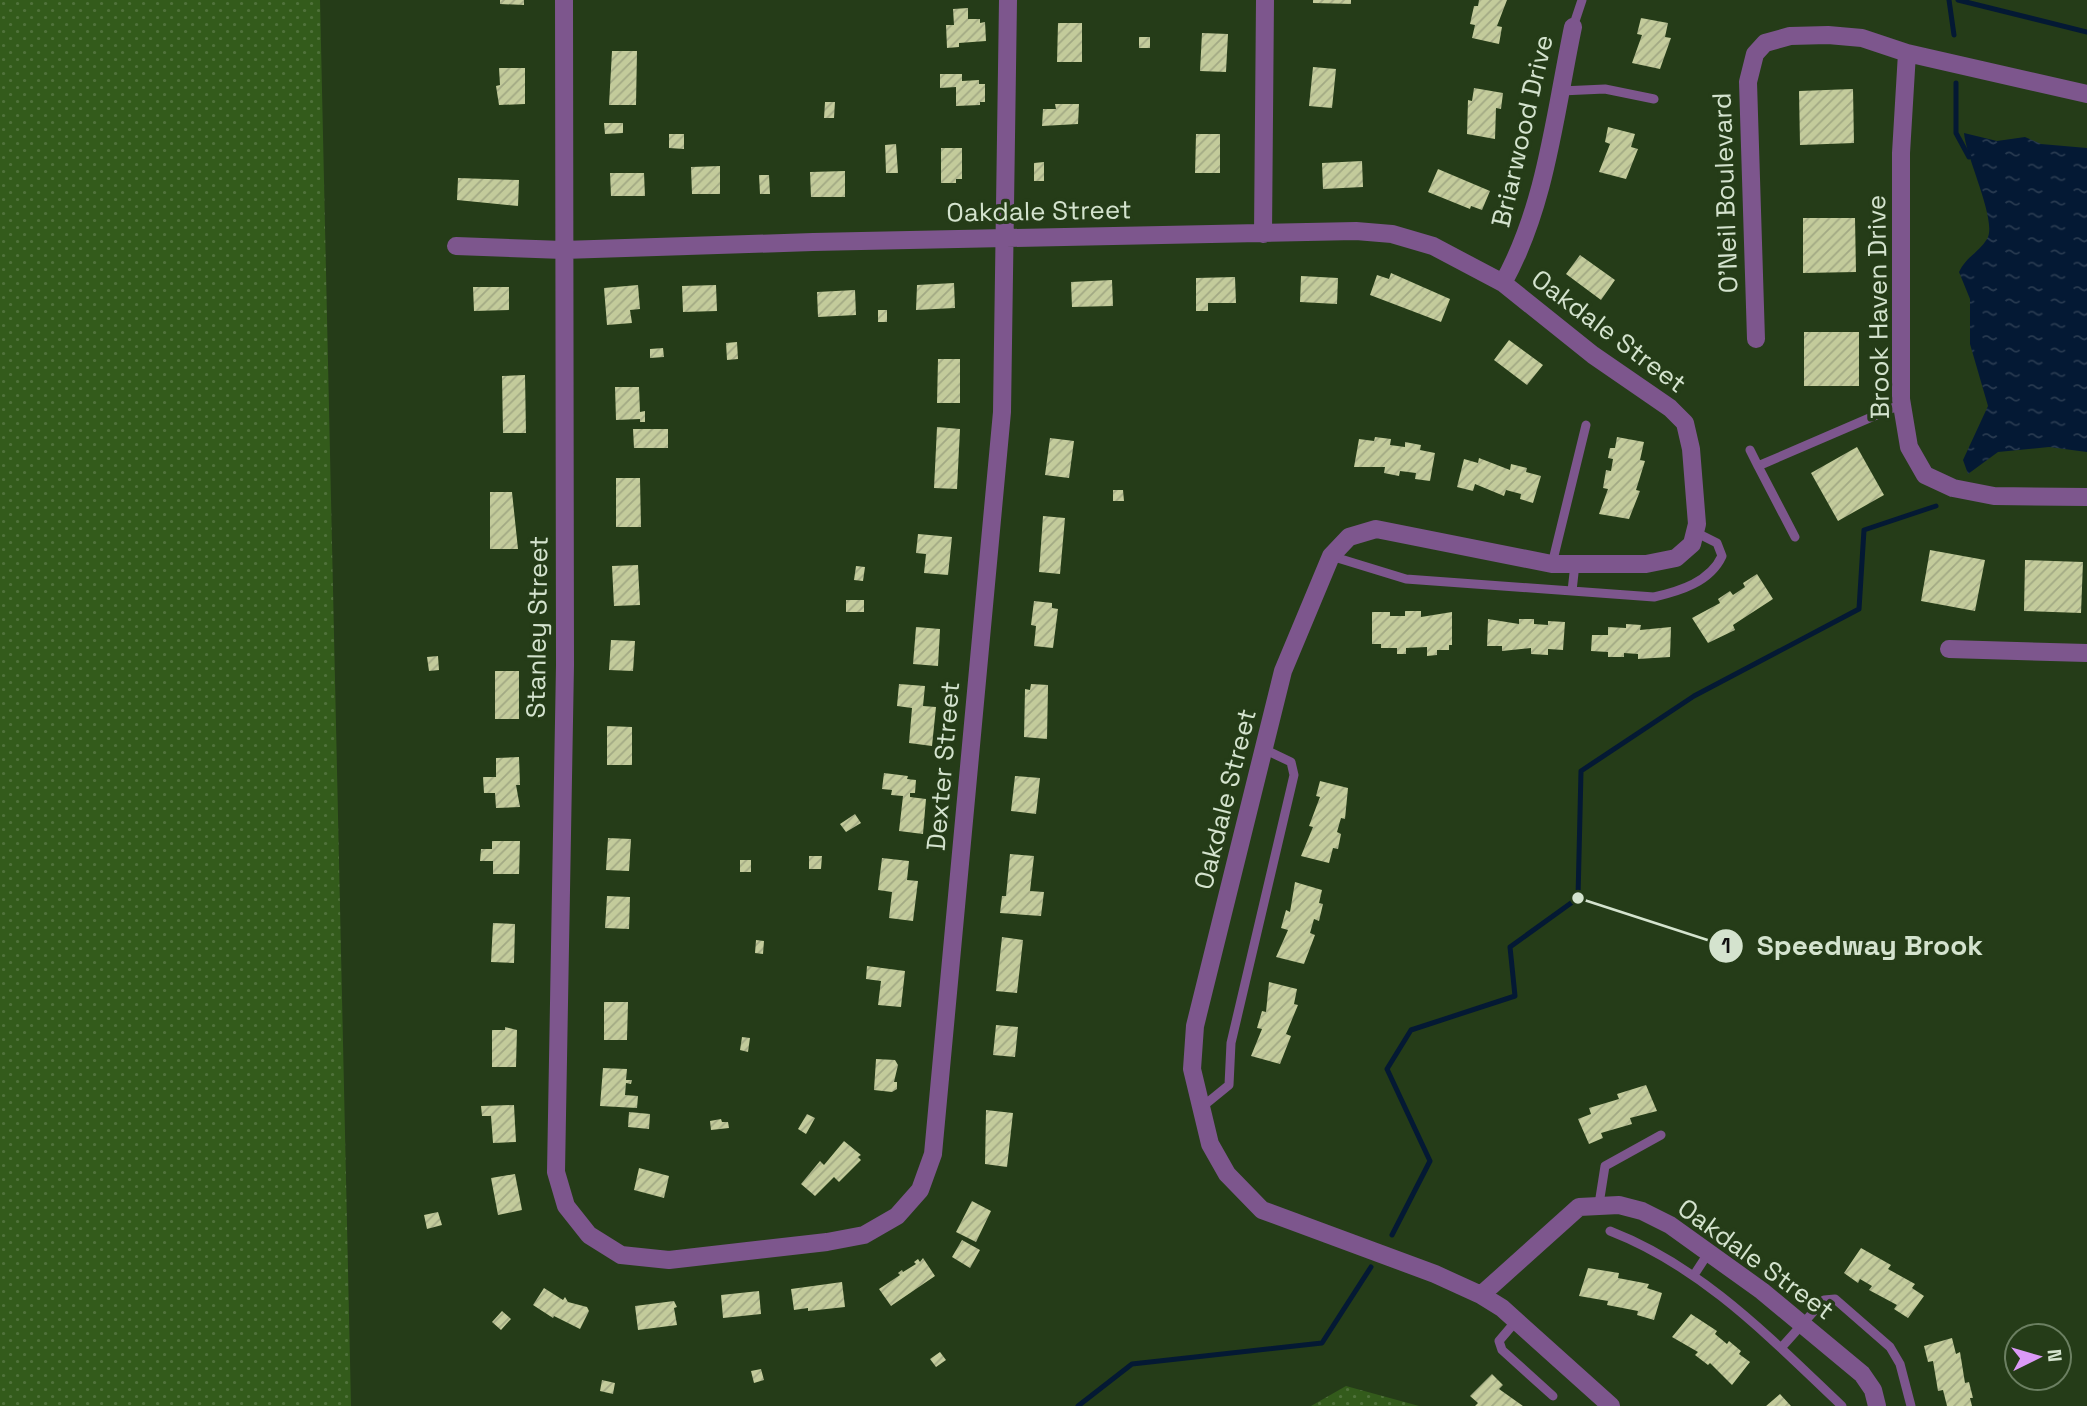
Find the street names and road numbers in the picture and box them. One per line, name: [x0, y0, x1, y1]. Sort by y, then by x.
street label: Briarwood Drive: [1483, 31, 1561, 231]
street label: O'Neil Boulevard: [1705, 92, 1745, 294]
street label: Oakdale Street: [946, 192, 1132, 230]
street label: Brook Haven Drive: [1859, 195, 1897, 419]
street label: Oakdale Street: [1525, 262, 1693, 400]
street label: Stanley Street: [518, 535, 556, 719]
street label: Dexter Street: [919, 680, 967, 852]
street label: Oakdale Street: [1186, 705, 1264, 893]
street label: Oakdale Street: [1671, 1191, 1841, 1327]

